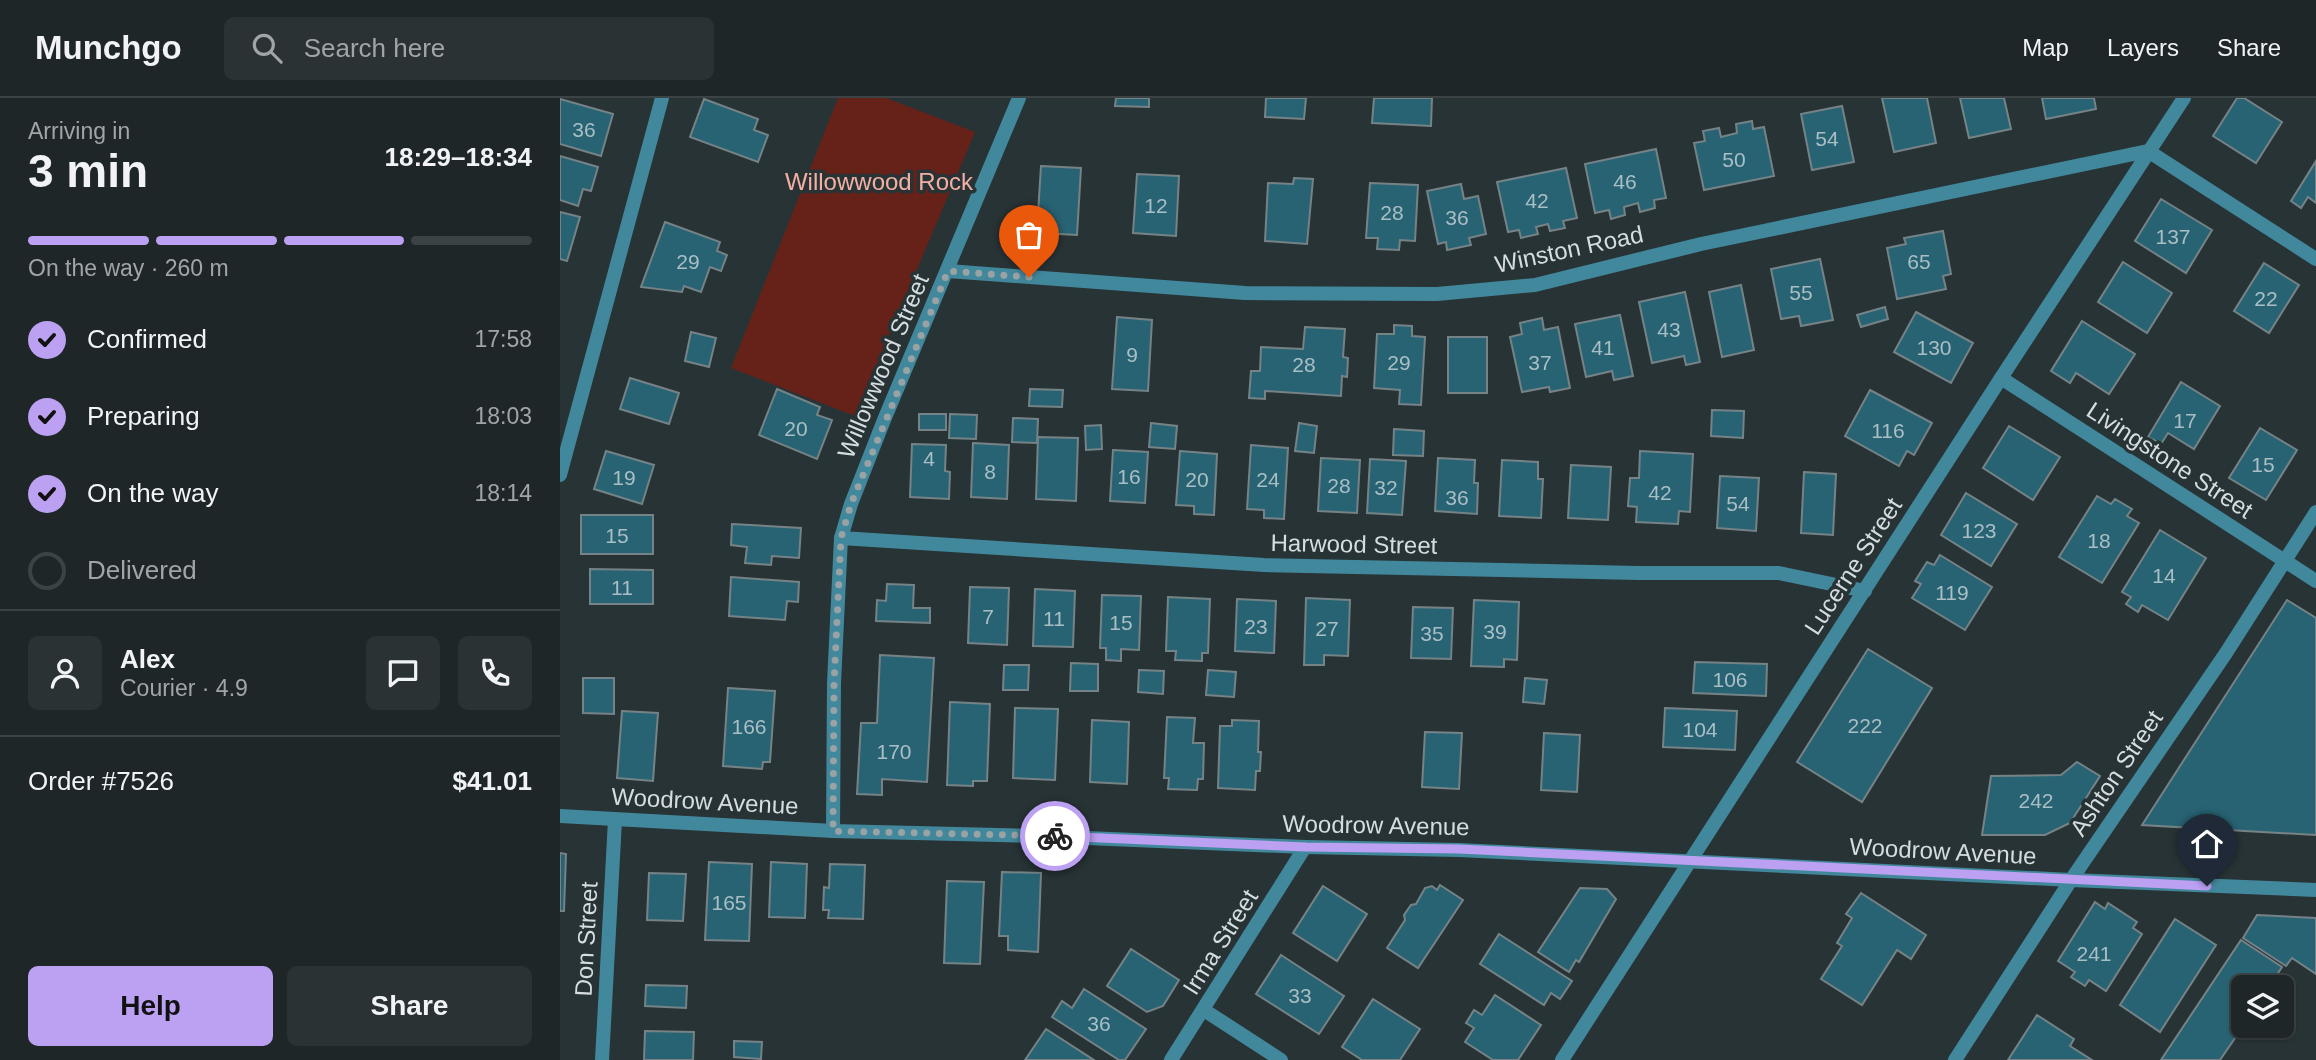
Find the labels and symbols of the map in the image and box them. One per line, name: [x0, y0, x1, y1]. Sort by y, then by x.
house number: 36: [572, 118, 596, 141]
house number: 54: [1815, 127, 1839, 150]
house number: 50: [1722, 148, 1746, 171]
park label: Willowwood Rock: [785, 168, 974, 195]
house number: 46: [1613, 170, 1637, 193]
house number: 42: [1525, 189, 1549, 212]
house number: 12: [1144, 194, 1168, 217]
house number: 28: [1380, 201, 1404, 224]
pin: [999, 205, 1059, 277]
house number: 36: [1445, 206, 1469, 229]
street label: Winston Road: [1492, 220, 1646, 278]
house number: 137: [2155, 225, 2191, 248]
house number: 29: [676, 250, 700, 273]
house number: 65: [1907, 250, 1931, 273]
street label: Willowwood Street: [832, 270, 934, 462]
house number: 55: [1789, 281, 1813, 304]
house number: 22: [2254, 287, 2278, 310]
house number: 43: [1657, 318, 1681, 341]
house number: 41: [1591, 336, 1615, 359]
house number: 130: [1916, 336, 1952, 359]
house number: 9: [1126, 343, 1138, 366]
house number: 29: [1387, 351, 1411, 374]
house number: 37: [1528, 351, 1552, 374]
house number: 28: [1292, 353, 1316, 376]
street label: Livingstone Street: [2082, 396, 2258, 524]
house number: 17: [2173, 409, 2197, 432]
house number: 20: [784, 417, 808, 440]
house number: 116: [1871, 419, 1905, 442]
house number: 4: [923, 447, 935, 470]
house number: 15: [2251, 453, 2275, 476]
house number: 8: [984, 460, 996, 483]
house number: 16: [1117, 465, 1141, 488]
house number: 19: [612, 466, 636, 489]
house number: 20: [1185, 468, 1209, 491]
house number: 24: [1256, 468, 1280, 491]
house number: 28: [1327, 474, 1351, 497]
house number: 32: [1374, 476, 1398, 499]
house number: 42: [1648, 481, 1672, 504]
house number: 36: [1445, 486, 1469, 509]
house number: 54: [1726, 492, 1750, 515]
street label: Lucerne Street: [1799, 492, 1907, 639]
house number: 123: [1961, 519, 1997, 542]
house number: 15: [605, 524, 629, 547]
street label: Harwood Street: [1270, 529, 1438, 559]
house number: 18: [2087, 529, 2111, 552]
house number: 14: [2152, 564, 2176, 587]
house number: 11: [611, 576, 633, 599]
house number: 119: [1935, 581, 1969, 604]
house number: 7: [982, 605, 994, 628]
house number: 11: [1043, 607, 1065, 630]
house number: 15: [1109, 611, 1133, 634]
house number: 23: [1244, 615, 1268, 638]
house number: 27: [1315, 617, 1339, 640]
house number: 39: [1483, 620, 1507, 643]
house number: 35: [1420, 622, 1444, 645]
house number: 106: [1712, 668, 1748, 691]
street label: Ashton Street: [2064, 705, 2168, 841]
house number: 222: [1847, 714, 1883, 737]
house number: 166: [731, 715, 767, 738]
house number: 104: [1682, 718, 1718, 741]
house number: 170: [876, 740, 912, 763]
street label: Woodrow Avenue: [611, 783, 799, 819]
house number: 242: [2018, 789, 2054, 812]
courier: [1020, 801, 1090, 871]
street label: Woodrow Avenue: [1282, 810, 1470, 840]
pin: [2177, 814, 2237, 886]
street label: Woodrow Avenue: [1849, 833, 2037, 869]
street label: Don Street: [570, 881, 603, 997]
street label: Irma Street: [1177, 884, 1263, 999]
house number: 165: [711, 891, 747, 914]
house number: 241: [2076, 942, 2112, 965]
house number: 33: [1288, 984, 1312, 1007]
house number: 36: [1087, 1012, 1111, 1035]

